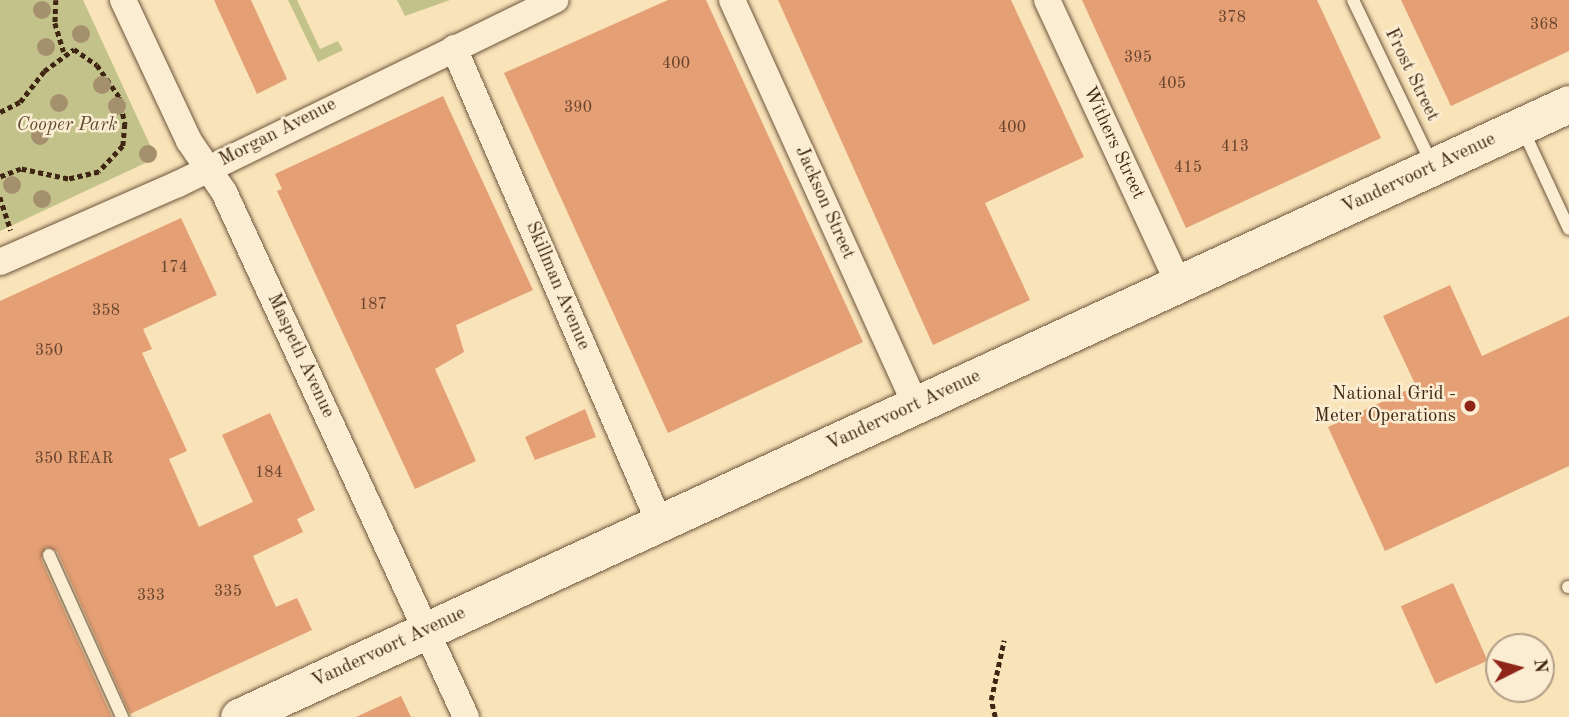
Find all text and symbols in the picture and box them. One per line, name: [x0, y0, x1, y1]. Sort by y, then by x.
house number: 378: [1218, 8, 1246, 28]
house number: 368: [1530, 15, 1558, 35]
street label: Frost Street: [1379, 25, 1443, 125]
house number: 395: [1124, 48, 1152, 68]
house number: 400: [662, 54, 690, 74]
house number: 405: [1158, 74, 1186, 94]
street label: Withers Street: [1077, 83, 1149, 203]
street label: Morgan Avenue: [215, 94, 341, 172]
house number: 390: [564, 98, 592, 118]
park label: Cooper Park: [16, 115, 118, 137]
house number: 400: [998, 118, 1026, 138]
street label: Vandervoort Avenue: [1338, 128, 1500, 220]
house number: 413: [1221, 137, 1249, 157]
street label: Jackson Street: [789, 143, 859, 263]
house number: 415: [1174, 158, 1202, 178]
street label: Skillman Avenue: [520, 218, 594, 354]
house number: 174: [160, 258, 188, 278]
street label: Maspeth Avenue: [261, 290, 339, 422]
house number: 187: [359, 295, 387, 315]
house number: 358: [92, 301, 120, 321]
house number: 350: [35, 341, 63, 361]
street label: Vandervoort Avenue: [823, 365, 985, 457]
place label: National Grid - Meter Operations: [1314, 384, 1456, 428]
marker: National Grid - Meter Operations: [1462, 398, 1478, 414]
house number: 350 REAR: [35, 449, 113, 469]
house number: 184: [255, 463, 283, 483]
house number: 335: [214, 582, 242, 602]
house number: 333: [137, 586, 165, 606]
street label: Vandervoort Avenue: [308, 602, 470, 694]
north arrow: [1485, 633, 1555, 703]
text: N: [1529, 658, 1550, 674]

